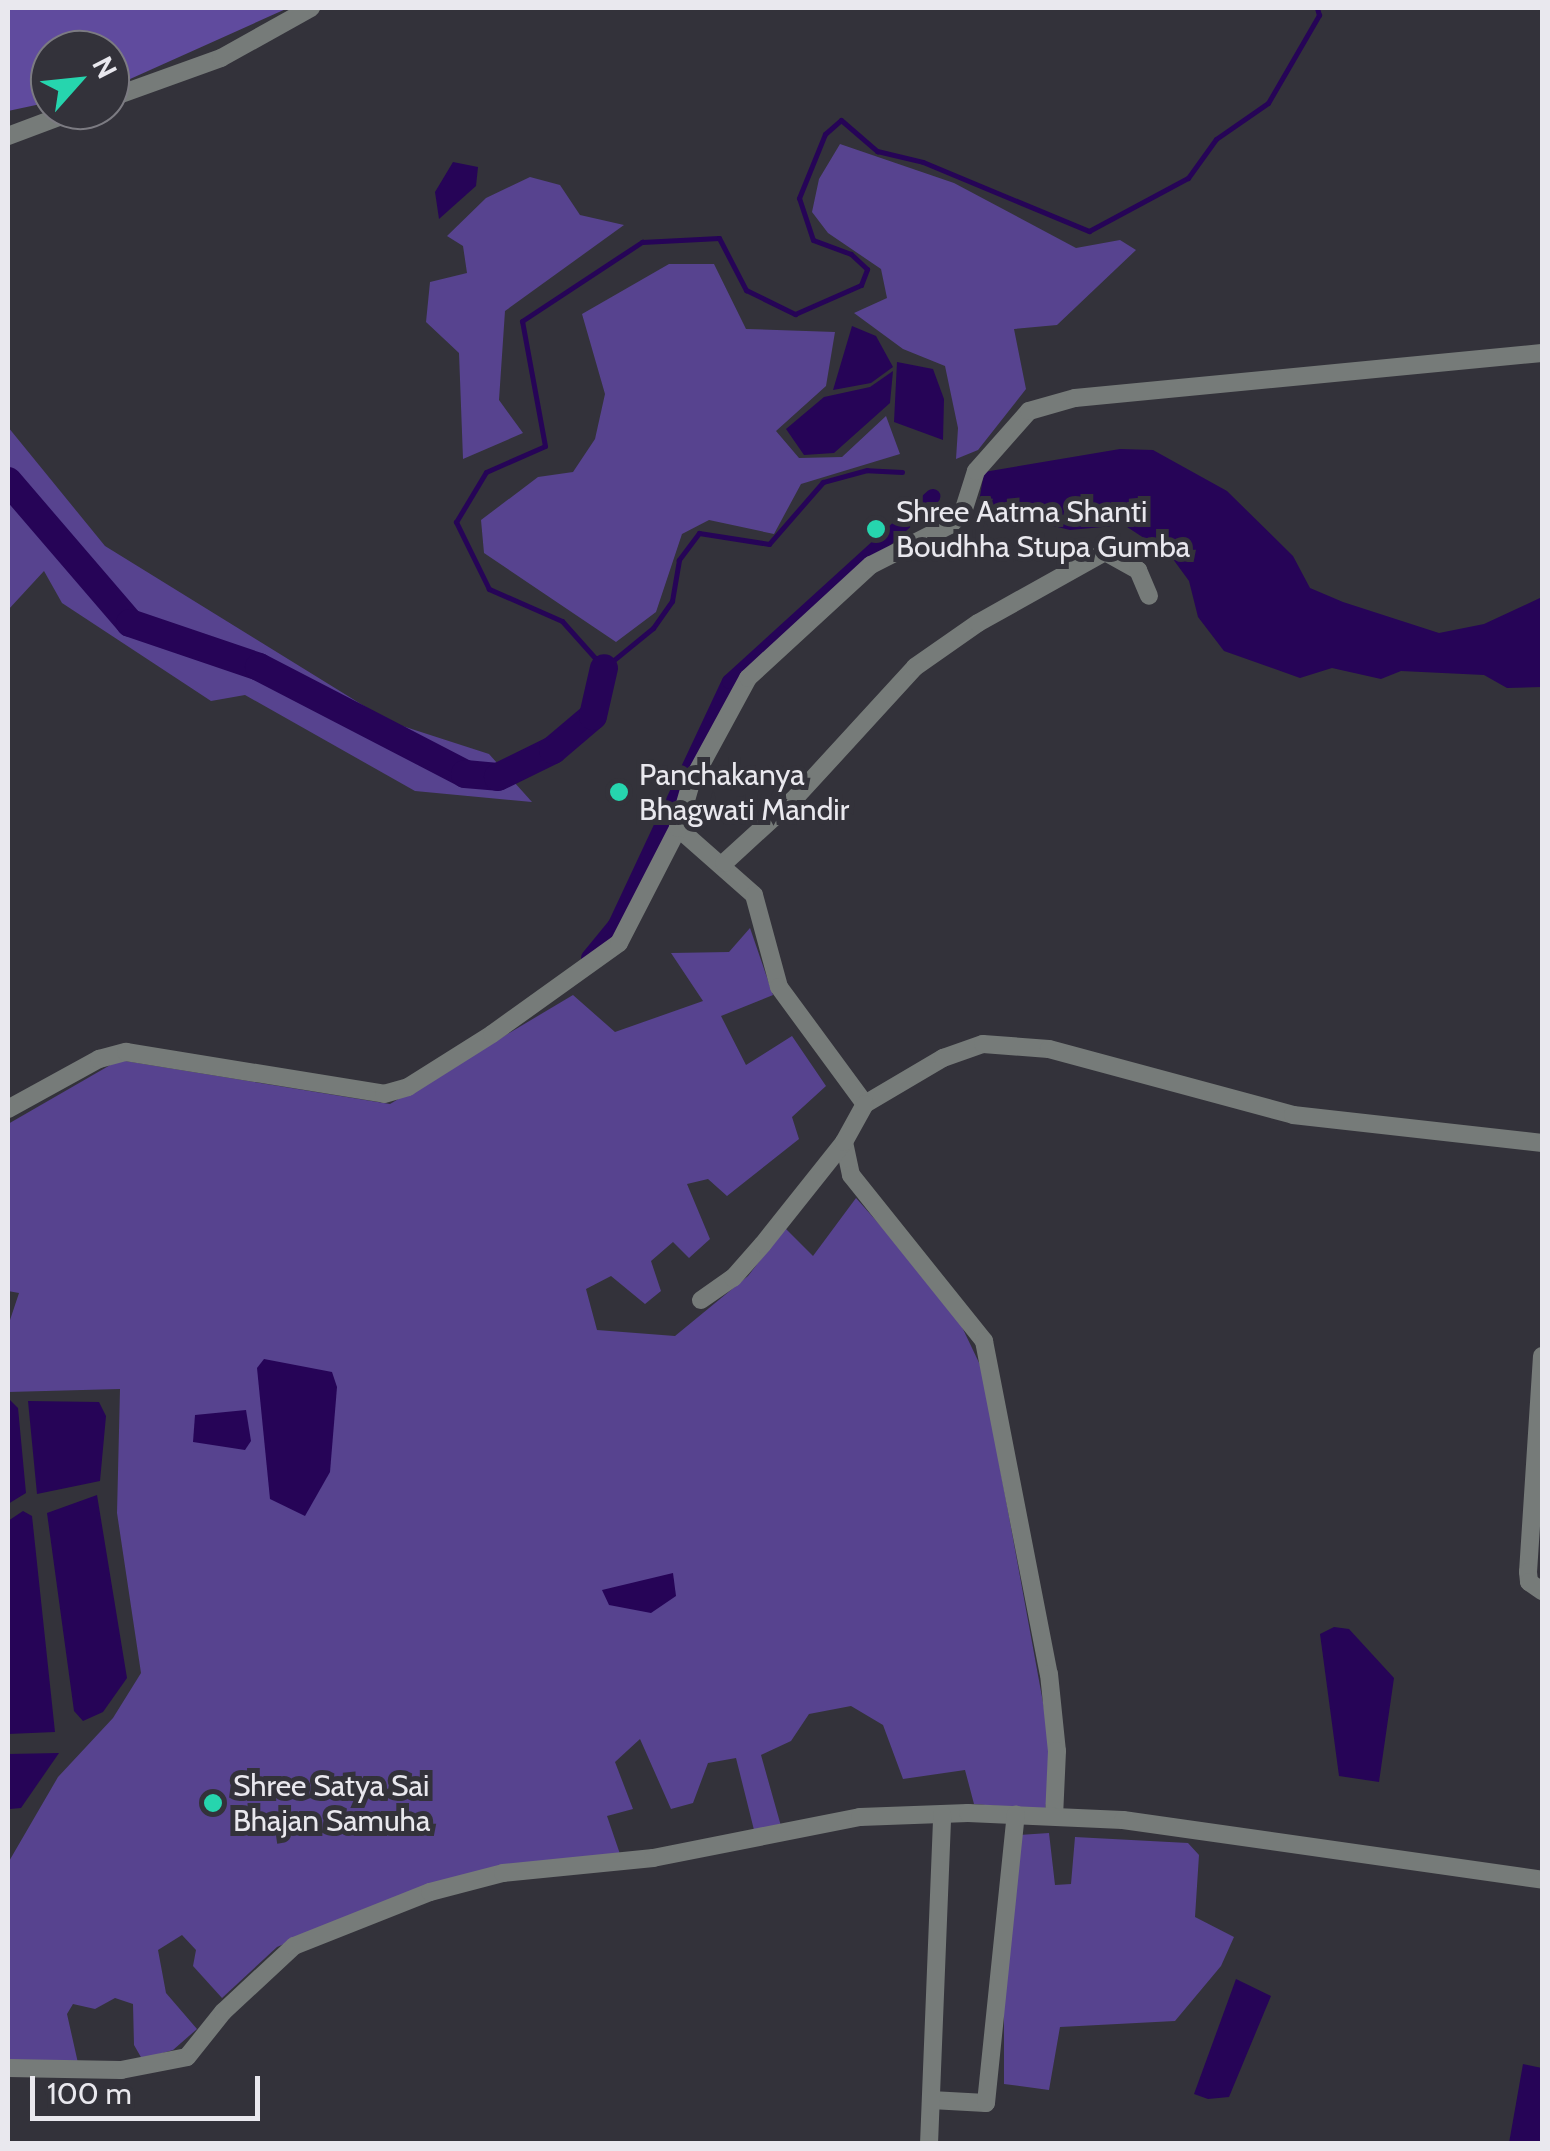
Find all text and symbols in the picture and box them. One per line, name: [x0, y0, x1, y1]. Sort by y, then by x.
north arrow: [30, 30, 130, 130]
text: N: [85, 51, 125, 84]
place label: Shree Aatma Shanti Boudhha Stupa Gumba: [896, 494, 1190, 564]
marker: Shree Aatma Shanti Boudhha Stupa Gumba: [865, 518, 887, 540]
place label: Panchakanya Bhagwati Mandir: [639, 757, 849, 828]
marker: Panchakanya Bhagwati Mandir: [608, 781, 630, 803]
place label: Shree Satya Sai Bhajan Samuha: [233, 1768, 430, 1838]
marker: Shree Satya Sai Bhajan Samuha: [202, 1792, 224, 1814]
scale bar: [35, 2056, 265, 2118]
text: 100 m: [47, 2075, 132, 2112]

